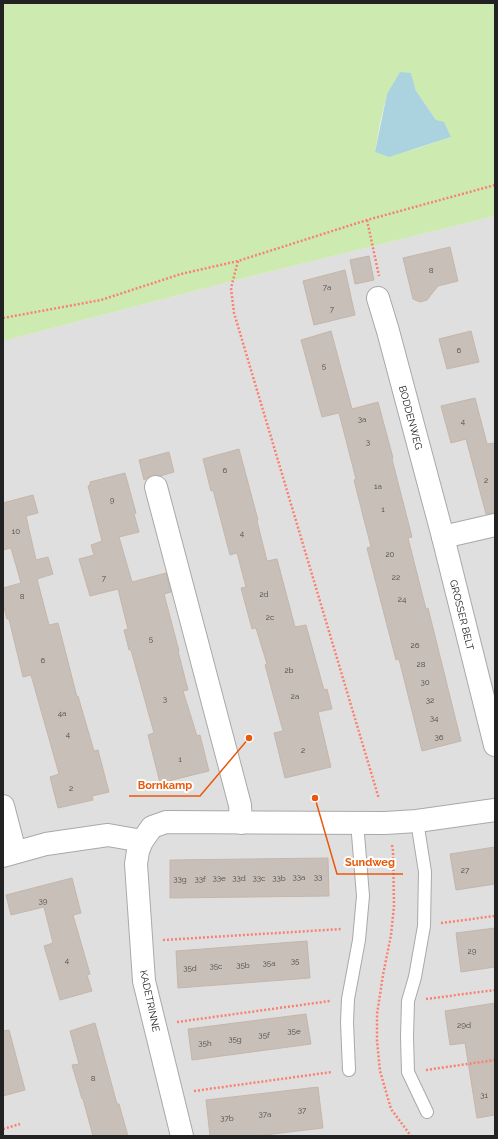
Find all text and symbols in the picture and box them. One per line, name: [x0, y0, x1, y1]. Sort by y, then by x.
house number: 8: [429, 265, 434, 275]
house number: 7a: [323, 282, 331, 292]
house number: 7: [330, 304, 335, 314]
house number: 6: [457, 345, 462, 355]
house number: 5: [322, 361, 327, 371]
street label: BODDENWEG: [397, 384, 425, 451]
house number: 3a: [358, 414, 366, 424]
house number: 4: [461, 416, 466, 426]
house number: 3: [366, 437, 370, 447]
house number: 6: [223, 465, 228, 475]
house number: 2: [484, 475, 488, 485]
house number: 1a: [374, 481, 382, 491]
house number: 9: [110, 495, 115, 505]
house number: 1: [381, 504, 385, 514]
house number: 10: [12, 526, 20, 536]
house number: 4: [240, 528, 245, 538]
house number: 20: [385, 549, 395, 559]
house number: 22: [392, 572, 400, 582]
house number: 7: [102, 573, 107, 583]
street label: GROSSER BELT: [448, 579, 477, 651]
house number: 2d: [259, 589, 269, 599]
house number: 8: [20, 591, 25, 601]
house number: 24: [398, 594, 407, 604]
house number: 2c: [266, 612, 275, 622]
house number: 5: [149, 634, 154, 644]
house number: 26: [411, 640, 420, 650]
house number: 6: [41, 655, 46, 665]
house number: 28: [417, 659, 426, 669]
house number: 2b: [284, 665, 294, 675]
house number: 30: [420, 677, 430, 687]
house number: 2a: [291, 691, 299, 701]
house number: 3: [163, 694, 167, 704]
house number: 32: [426, 695, 434, 705]
house number: 4a: [58, 708, 66, 718]
house number: 34: [430, 713, 439, 723]
house number: 4: [66, 729, 71, 739]
house number: 36: [434, 732, 444, 742]
house number: 2: [301, 745, 305, 755]
house number: 1: [178, 754, 182, 764]
callout: Bornkamp: [129, 773, 200, 796]
text: Bornkamp: [138, 779, 192, 792]
house number: 2: [69, 783, 73, 793]
callout: Sundweg: [337, 851, 403, 874]
text: Sundweg: [345, 856, 395, 869]
house number: 27: [461, 865, 470, 875]
house number: 33a: [293, 872, 305, 882]
house number: 33: [314, 872, 322, 882]
house number: 33e: [212, 873, 226, 883]
house number: 33d: [232, 873, 246, 883]
house number: 33c: [253, 873, 266, 883]
house number: 33b: [272, 873, 286, 883]
house number: 33g: [173, 874, 187, 884]
house number: 33f: [194, 874, 206, 884]
house number: 39: [39, 896, 48, 906]
house number: 29: [468, 946, 477, 956]
house number: 4: [65, 955, 70, 965]
house number: 35: [291, 956, 300, 966]
house number: 35a: [263, 958, 276, 968]
house number: 35b: [236, 960, 250, 970]
house number: 35c: [209, 961, 223, 971]
house number: 35d: [183, 963, 197, 973]
street label: KADETRINNE: [138, 969, 162, 1033]
house number: 29d: [457, 1020, 471, 1030]
house number: 35e: [287, 1026, 301, 1036]
house number: 35f: [258, 1030, 270, 1040]
house number: 35g: [228, 1034, 242, 1044]
house number: 35h: [198, 1038, 212, 1048]
house number: 8: [91, 1073, 96, 1083]
house number: 31: [480, 1090, 488, 1100]
house number: 37: [298, 1105, 307, 1115]
house number: 37a: [259, 1109, 271, 1119]
house number: 37b: [220, 1113, 234, 1123]

